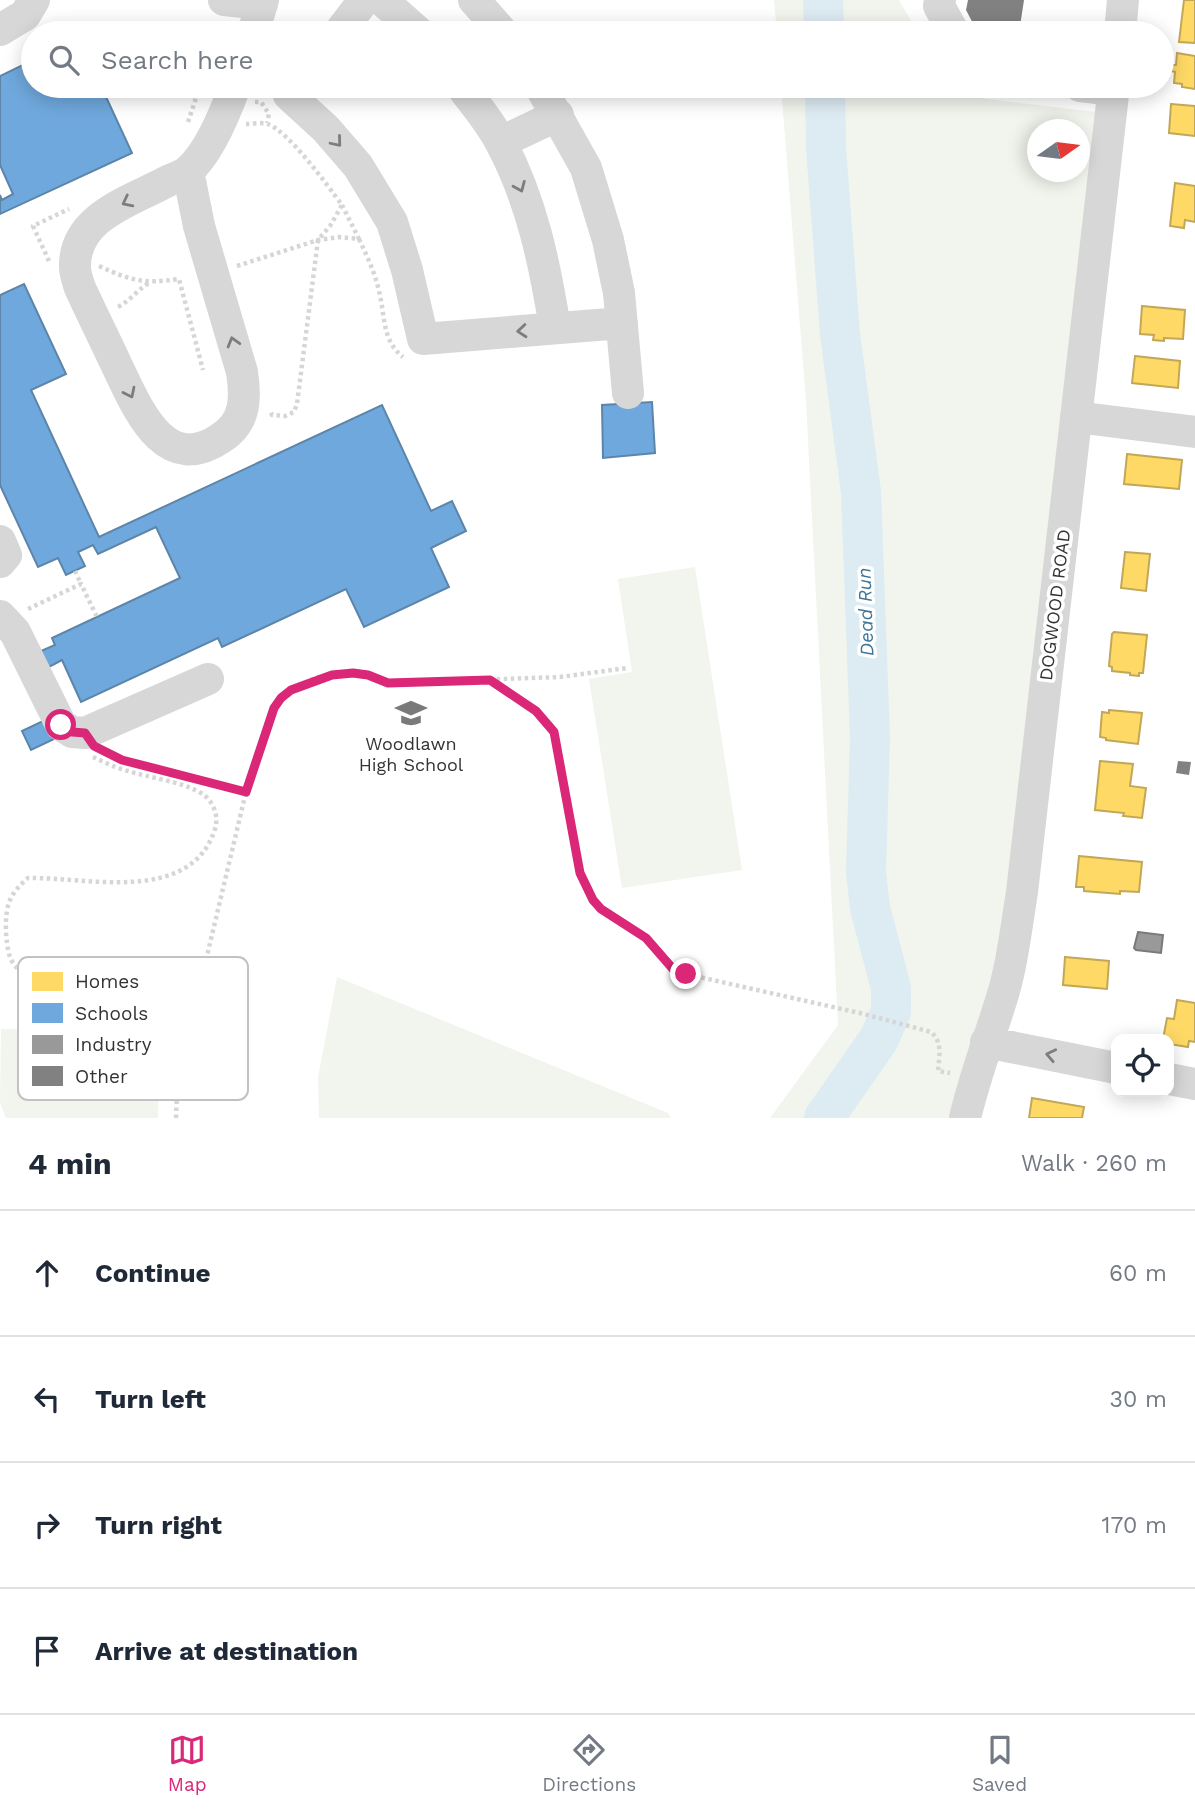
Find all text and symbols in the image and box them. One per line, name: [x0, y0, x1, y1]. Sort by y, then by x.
search box: [21, 21, 1174, 98]
icon: search: [45, 41, 83, 79]
text: Search here: [101, 45, 253, 75]
north arrow: [1027, 119, 1090, 182]
one-way arrow: [329, 135, 342, 147]
one-way arrow: [512, 179, 526, 192]
one-way arrow: [122, 194, 134, 207]
one-way arrow: [516, 323, 527, 338]
one-way arrow: [226, 336, 241, 348]
one-way arrow: [122, 386, 136, 398]
street label: DOGWOOD ROAD: [1035, 528, 1074, 682]
water label: Dead Run: [852, 567, 879, 657]
school or university icon: Woodlawn High School: [394, 696, 428, 730]
route start: [45, 709, 76, 740]
place label: Woodlawn High School: [359, 733, 464, 775]
legend: [18, 957, 248, 1100]
route end: [670, 958, 701, 989]
text: Homes: [75, 970, 139, 993]
text: Schools: [75, 1002, 148, 1025]
text: Industry: [75, 1033, 152, 1056]
map controls: [1111, 1034, 1174, 1097]
button: locate: [1111, 1034, 1174, 1097]
one-way arrow: [1045, 1048, 1057, 1063]
text: Other: [75, 1065, 128, 1088]
text: 4 min: [28, 1146, 112, 1181]
text: Walk · 260 m: [1021, 1150, 1167, 1177]
icon: ahead: [28, 1254, 66, 1292]
text: Continue: [95, 1258, 211, 1288]
text: 60 m: [1109, 1260, 1167, 1287]
icon: left: [28, 1380, 66, 1418]
text: Turn left: [95, 1384, 206, 1414]
text: 30 m: [1110, 1386, 1167, 1413]
icon: right: [28, 1506, 66, 1544]
text: Turn right: [95, 1510, 222, 1540]
text: 170 m: [1102, 1512, 1167, 1539]
icon: arrive: [28, 1632, 66, 1670]
text: Arrive at destination: [95, 1636, 358, 1666]
tab: Map: [168, 1731, 207, 1796]
tab: Directions: [542, 1731, 636, 1796]
tab: Saved: [972, 1731, 1027, 1796]

